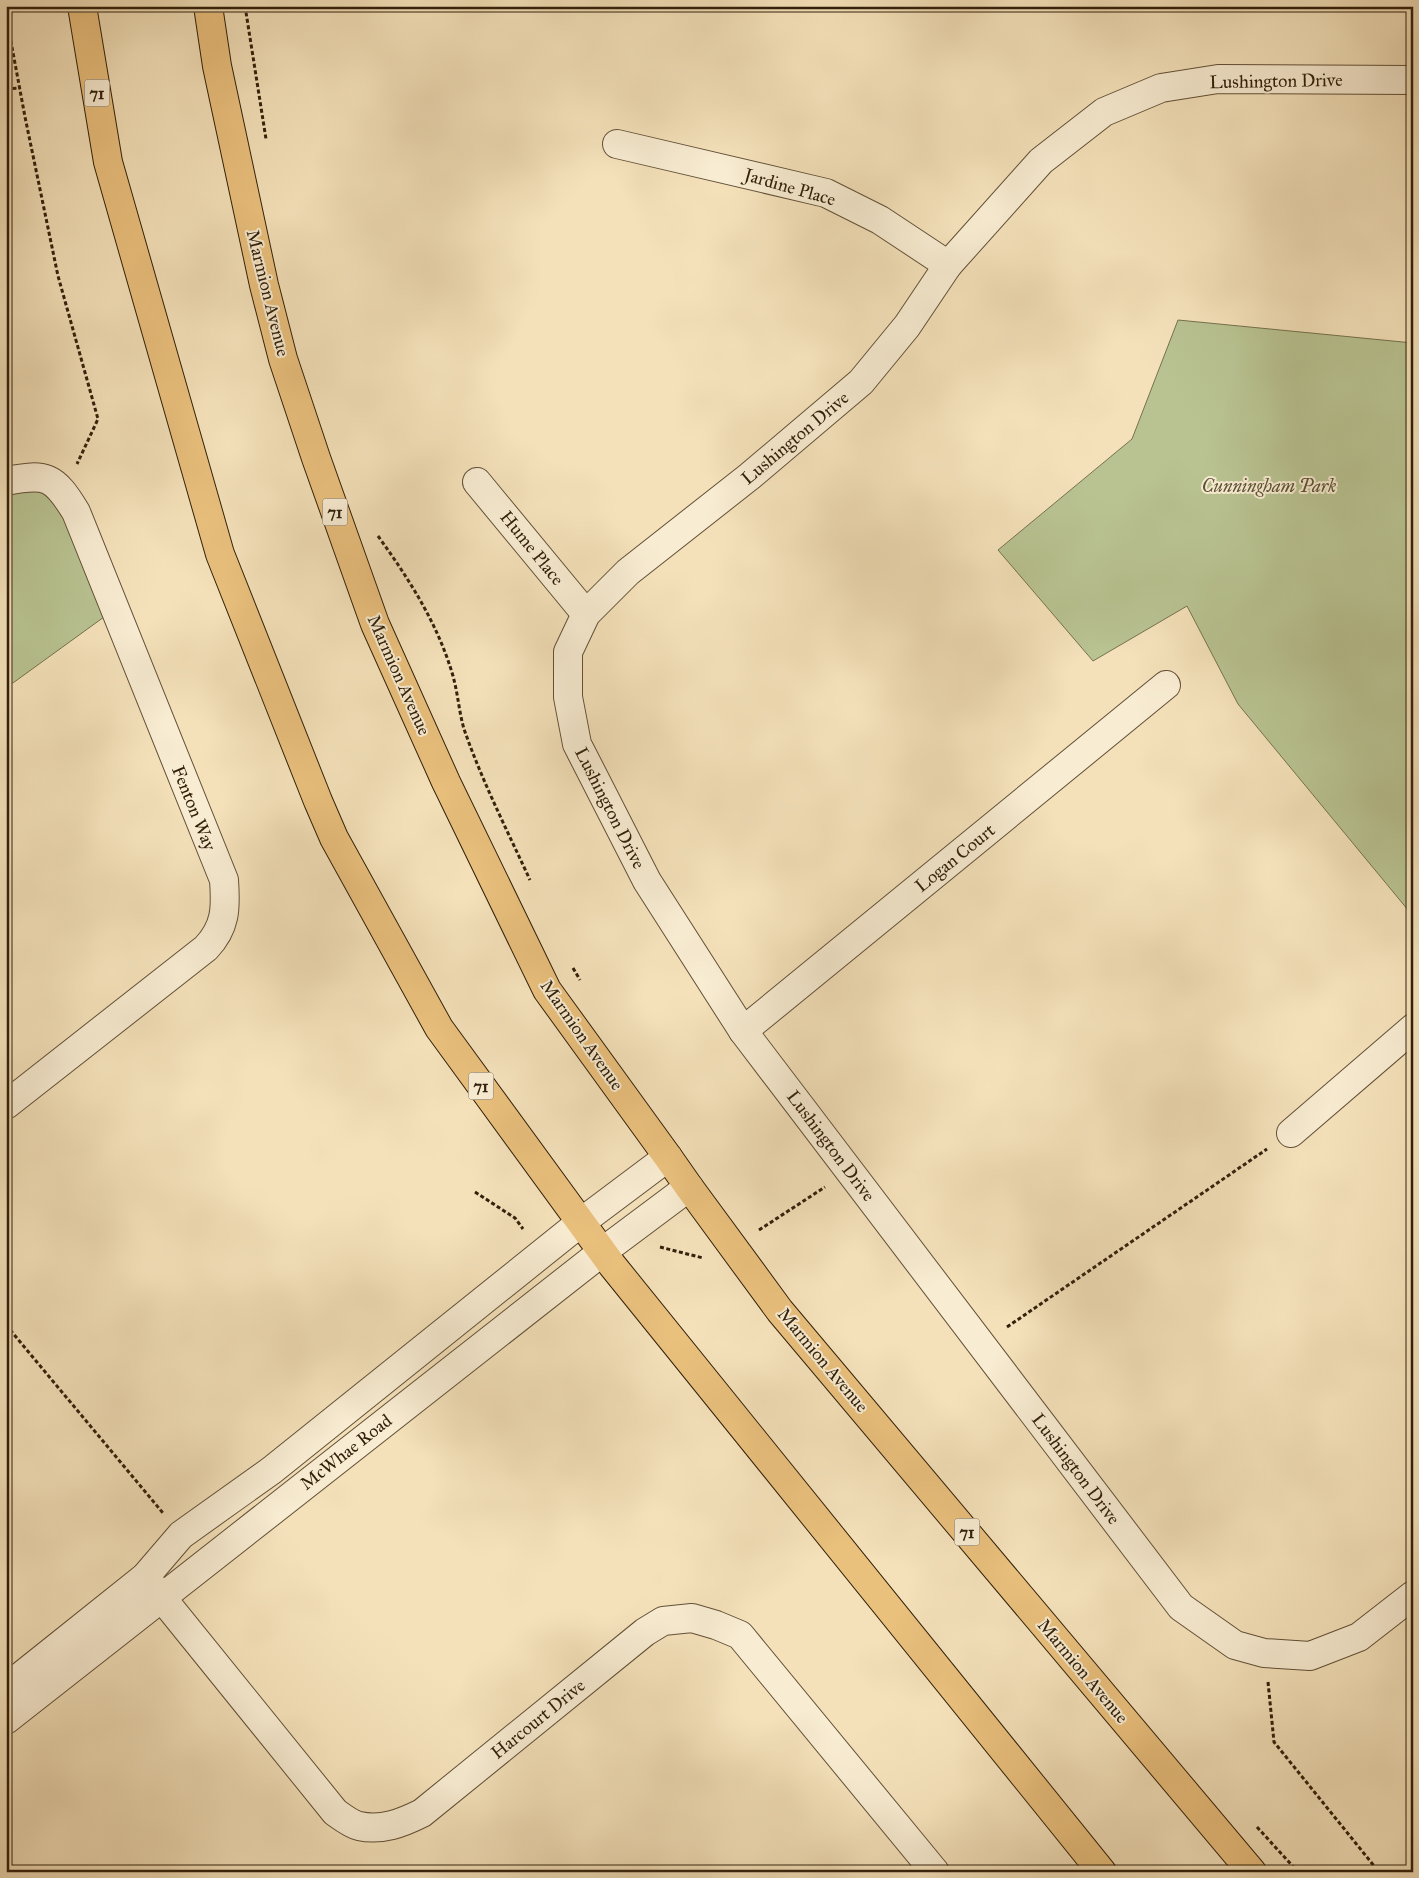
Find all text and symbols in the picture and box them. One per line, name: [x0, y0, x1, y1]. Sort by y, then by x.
street label: Lushington Drive: [1209, 69, 1343, 94]
road number: 71: [84, 80, 110, 106]
street label: Jardine Place: [740, 163, 838, 212]
street label: Marmion Avenue: [242, 227, 294, 359]
street label: Lushington Drive: [737, 387, 854, 490]
park label: Cunningham Park: [1202, 475, 1336, 497]
road number: 71: [322, 498, 348, 526]
street label: Hume Place: [495, 506, 569, 590]
street label: Marmion Avenue: [363, 611, 435, 739]
street label: Lushington Drive: [569, 744, 650, 873]
street label: Fenton Way: [167, 762, 221, 854]
street label: Logan Court: [911, 819, 1000, 898]
street label: Marmion Avenue: [536, 976, 628, 1094]
road number: 71: [468, 1072, 494, 1100]
street label: Lushington Drive: [781, 1086, 880, 1206]
street label: Marmion Avenue: [773, 1303, 873, 1417]
street label: McWhae Road: [296, 1409, 396, 1495]
street label: Lushington Drive: [1026, 1409, 1125, 1529]
road number: 71: [954, 1518, 980, 1545]
street label: Marmion Avenue: [1033, 1614, 1133, 1728]
street label: Harcourt Drive: [486, 1674, 590, 1764]

